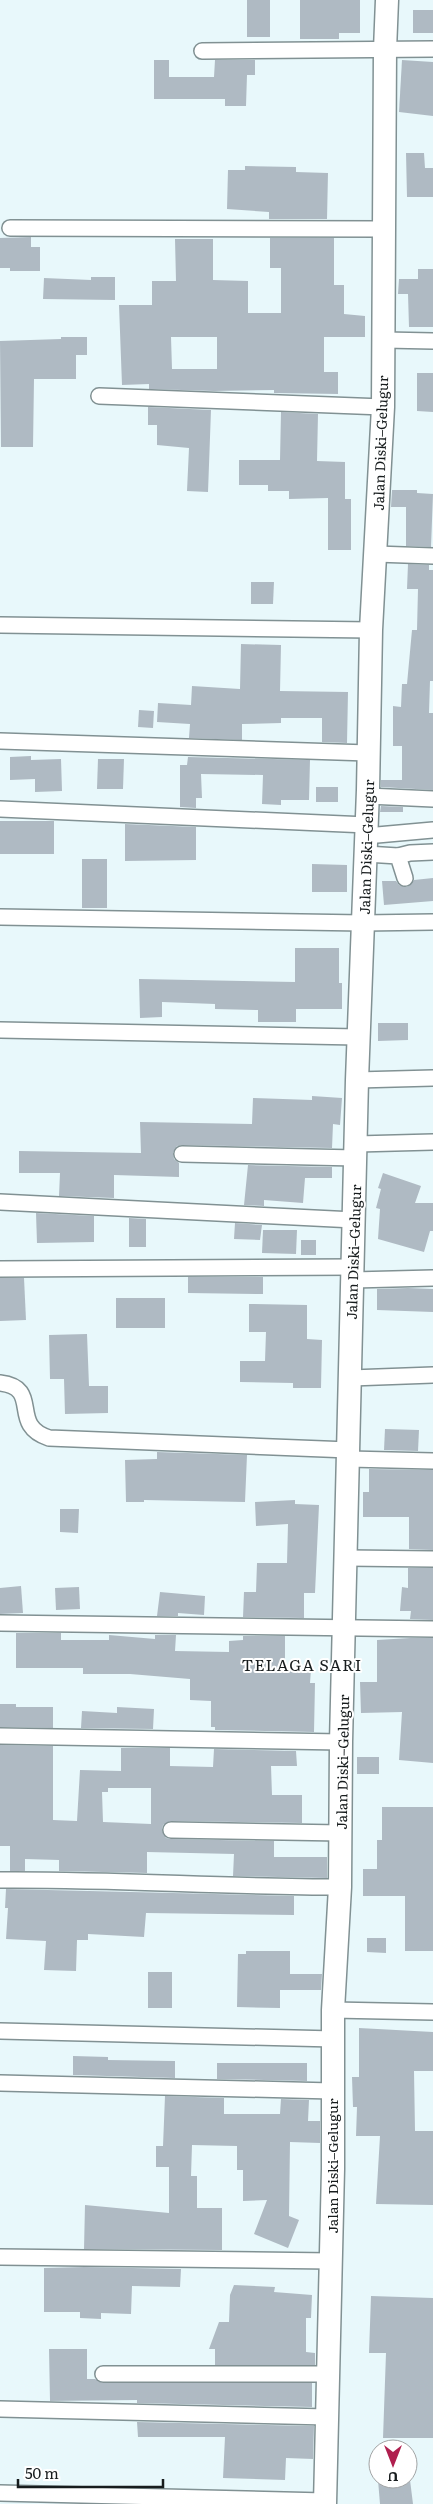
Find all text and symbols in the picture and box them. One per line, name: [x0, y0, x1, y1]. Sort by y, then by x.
street label: Jalan Diski–Gelugur: [368, 375, 392, 511]
street label: Jalan Diski–Gelugur: [354, 779, 378, 915]
street label: Jalan Diski–Gelugur: [341, 1184, 365, 1320]
district label: TELAGA SARI: [242, 1652, 362, 1676]
street label: Jalan Diski–Gelugur: [331, 1694, 353, 1830]
street label: Jalan Diski–Gelugur: [322, 2098, 342, 2234]
north arrow: [368, 2439, 418, 2489]
scale bar: [18, 2456, 162, 2488]
text: 50 m: [25, 2461, 59, 2484]
text: U: [387, 2468, 399, 2488]

